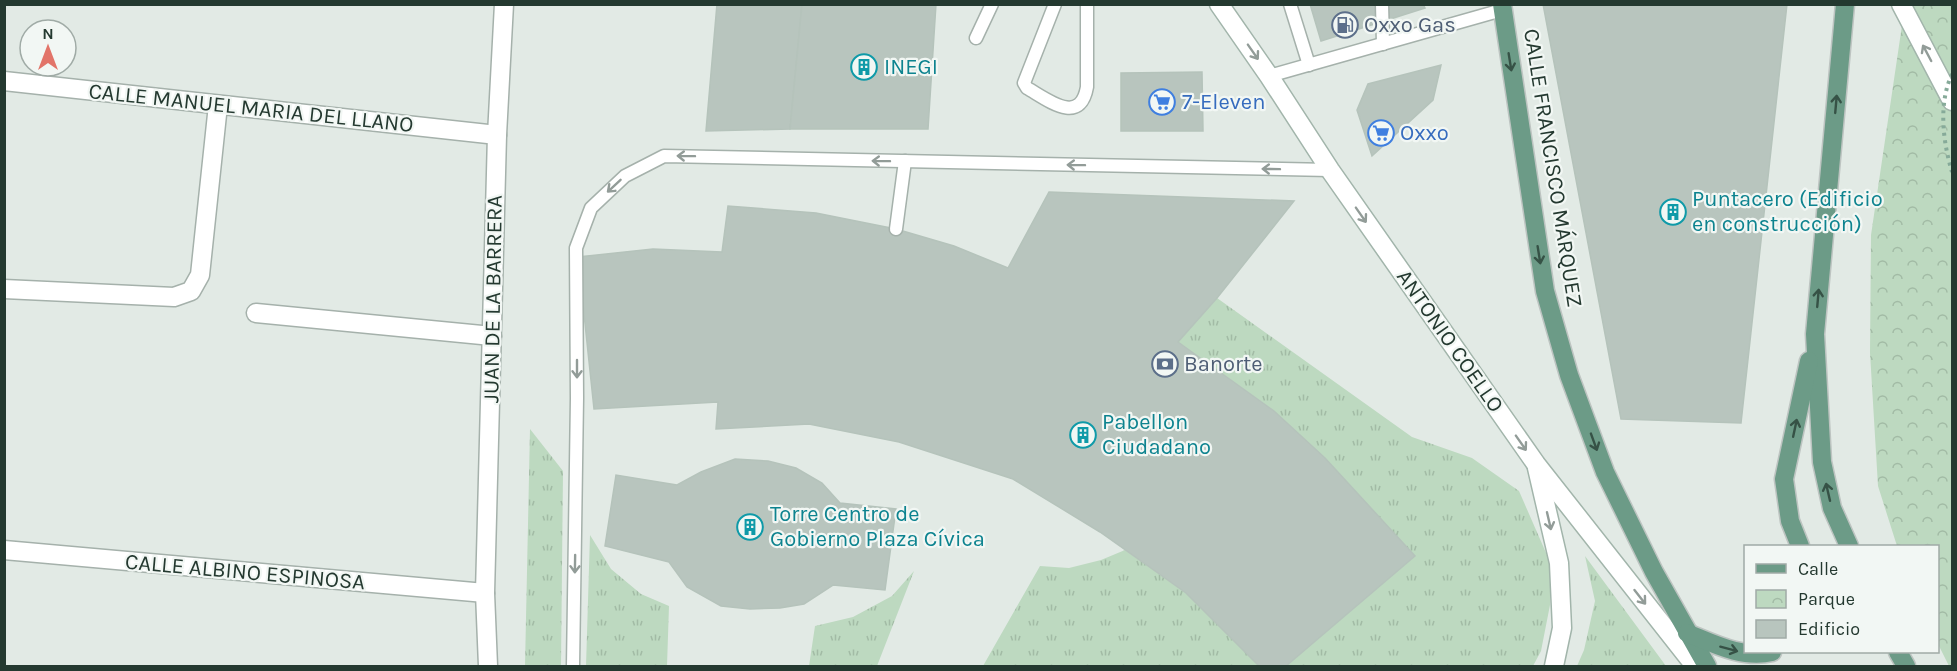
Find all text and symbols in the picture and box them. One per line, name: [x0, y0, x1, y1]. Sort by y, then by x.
fuel station icon: Oxxo Gas: [1330, 10, 1360, 40]
place label: Oxxo Gas: [1364, 12, 1456, 38]
north arrow: [18, 18, 78, 78]
text: N: [42, 24, 54, 43]
street label: CALLE FRANCISCO MÁRQUEZ: [1518, 27, 1589, 309]
one-way arrow: [1247, 44, 1259, 60]
one-way arrow: [1921, 45, 1933, 62]
building icon: INEGI: [849, 52, 879, 82]
one-way arrow: [1505, 52, 1516, 72]
place label: INEGI: [884, 54, 938, 80]
street label: CALLE MANUEL MARIA DEL LLANO: [87, 78, 415, 138]
supermarket icon: 7-Eleven: [1147, 87, 1177, 117]
place label: 7-Eleven: [1182, 89, 1265, 115]
one-way arrow: [1830, 94, 1841, 114]
supermarket icon: Oxxo: [1366, 118, 1396, 148]
place label: Oxxo: [1400, 120, 1449, 146]
one-way arrow: [677, 151, 697, 162]
one-way arrow: [872, 155, 892, 167]
one-way arrow: [1067, 159, 1087, 171]
one-way arrow: [1262, 164, 1282, 175]
one-way arrow: [607, 179, 622, 193]
place label: Puntacero (Edificio en construcción): [1692, 186, 1883, 237]
street label: JUAN DE LA BARRERA: [478, 194, 508, 403]
building icon: Puntacero (Edificio en construcción): [1658, 197, 1688, 227]
one-way arrow: [1355, 206, 1367, 222]
one-way arrow: [1534, 245, 1545, 265]
street label: ANTONIO COELLO: [1391, 265, 1509, 417]
one-way arrow: [1813, 289, 1824, 309]
bank icon: Banorte: [1150, 349, 1180, 379]
place label: Banorte: [1184, 351, 1263, 377]
one-way arrow: [571, 358, 583, 378]
place label: Pabellon Ciudadano: [1102, 409, 1211, 460]
one-way arrow: [1790, 419, 1801, 439]
building icon: Pabellon Ciudadano: [1068, 420, 1098, 450]
one-way arrow: [1590, 432, 1601, 451]
one-way arrow: [1515, 434, 1527, 450]
one-way arrow: [1822, 483, 1834, 502]
place label: Torre Centro de Gobierno Plaza Cívica: [770, 501, 985, 552]
one-way arrow: [1544, 511, 1555, 530]
building icon: Torre Centro de Gobierno Plaza Cívica: [735, 512, 765, 542]
legend: [1744, 545, 1939, 653]
street label: CALLE ALBINO ESPINOSA: [124, 549, 366, 595]
one-way arrow: [569, 553, 580, 573]
text: Calle: [1798, 558, 1838, 580]
text: Parque: [1798, 588, 1855, 610]
one-way arrow: [1634, 589, 1647, 605]
text: Edificio: [1798, 618, 1860, 640]
one-way arrow: [1719, 643, 1738, 655]

